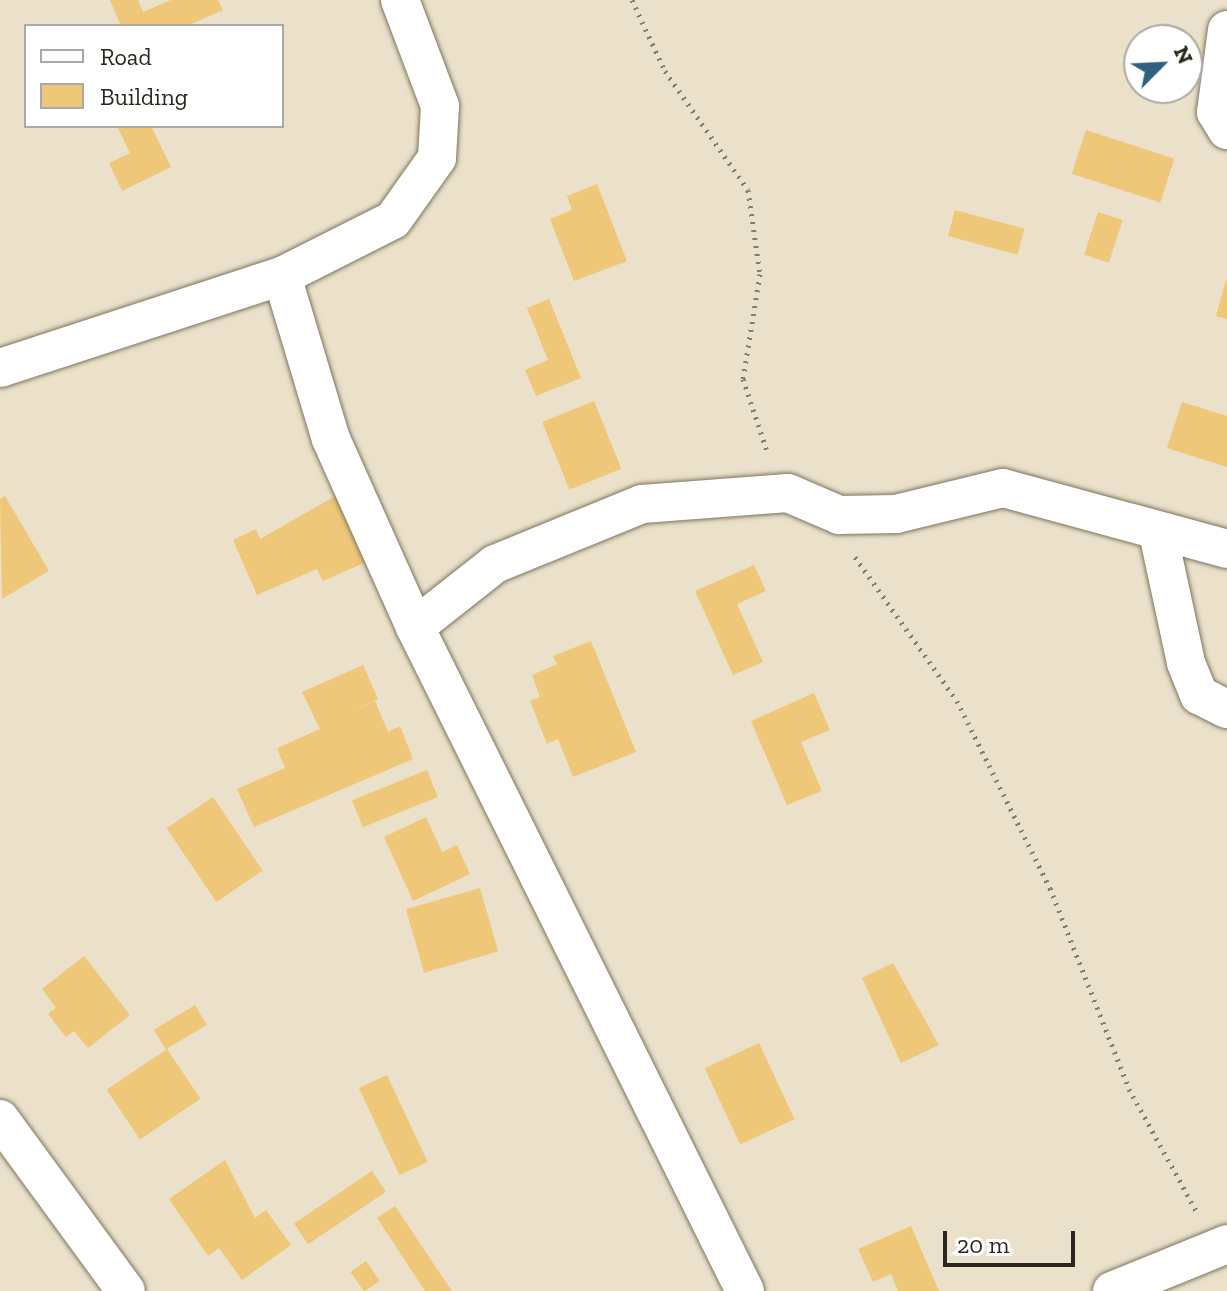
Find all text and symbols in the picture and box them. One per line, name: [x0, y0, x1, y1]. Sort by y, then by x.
legend: [24, 24, 284, 128]
north arrow: [1123, 24, 1203, 104]
text: Road: [100, 42, 152, 71]
text: N: [1168, 42, 1199, 68]
text: Building: [100, 82, 188, 111]
scale bar: [947, 1215, 1079, 1265]
text: 20 m: [957, 1230, 1009, 1259]

